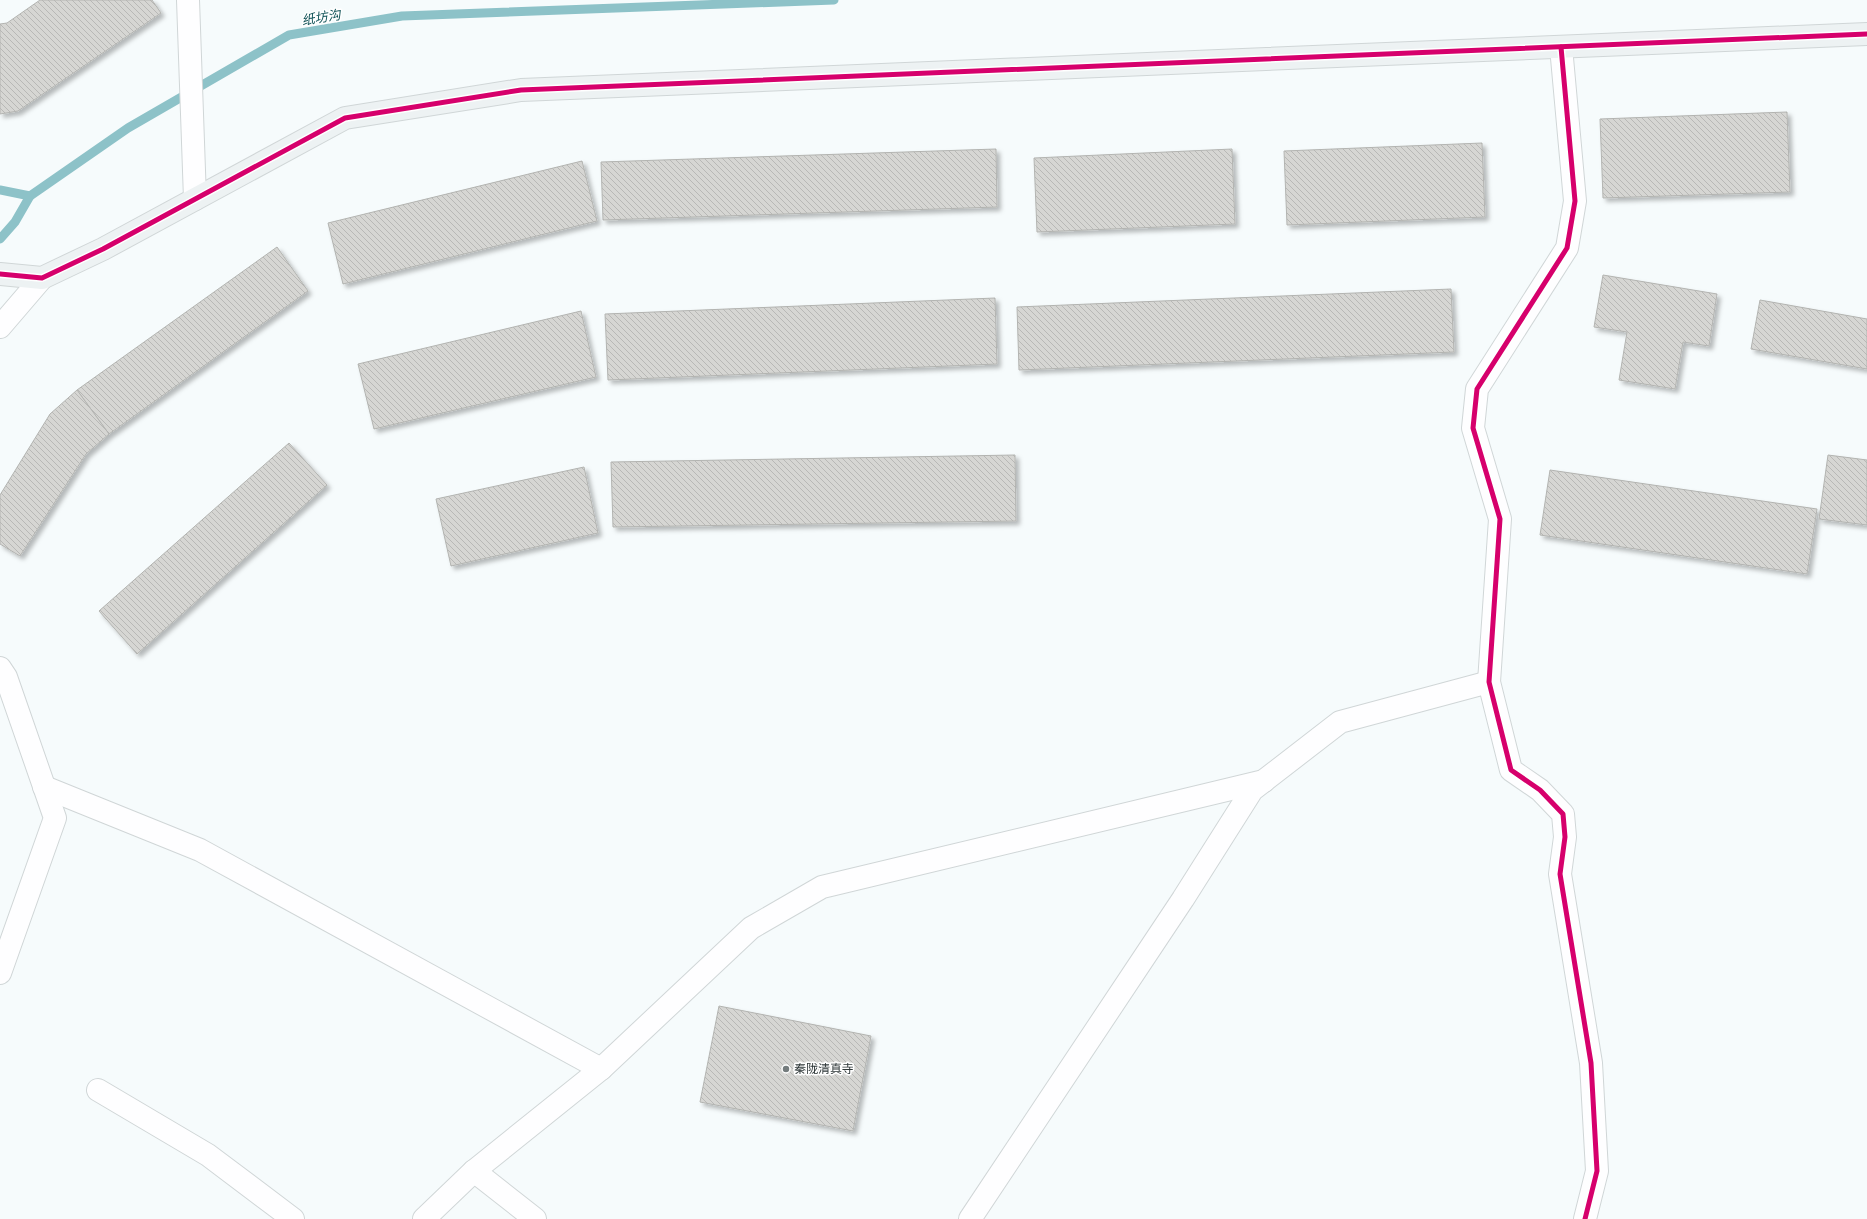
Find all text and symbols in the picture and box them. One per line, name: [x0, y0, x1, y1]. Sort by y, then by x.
water label: 纸坊沟: [300, 6, 343, 28]
place label: 秦陇清真寺: [794, 1061, 854, 1075]
marker: 秦陇清真寺: [781, 1064, 791, 1074]

